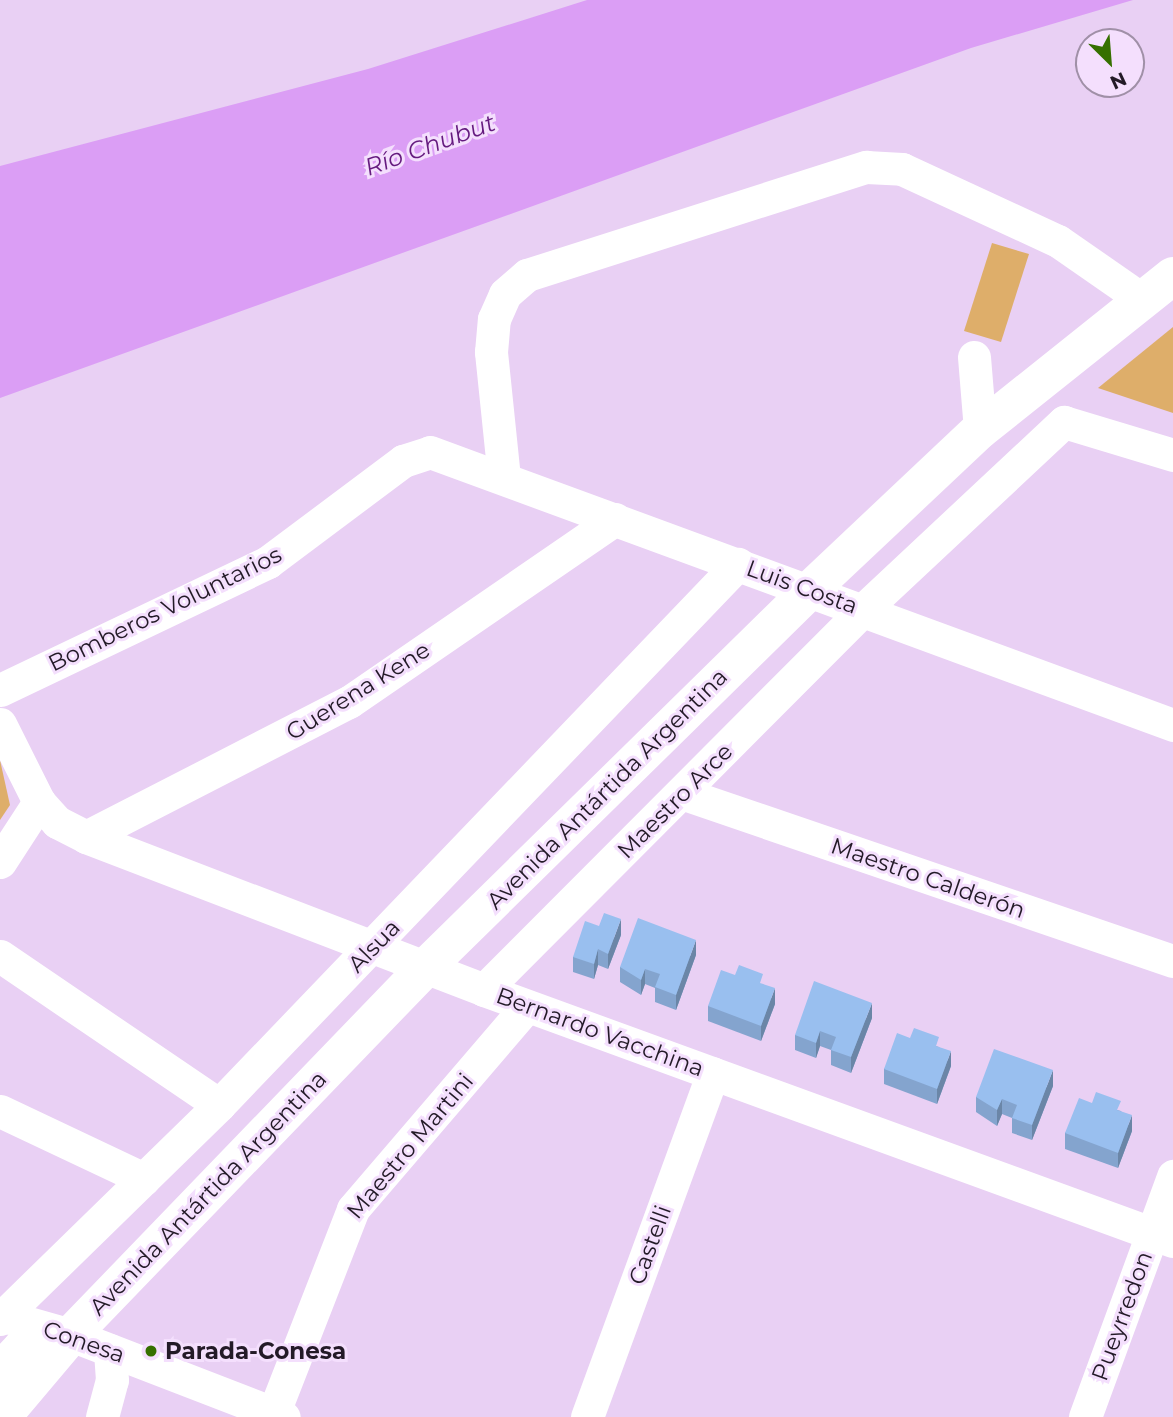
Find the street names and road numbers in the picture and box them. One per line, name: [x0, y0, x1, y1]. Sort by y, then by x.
street label: Bomberos Voluntarios: [44, 540, 286, 678]
street label: Luis Costa: [743, 554, 861, 620]
street label: Guerena Kene: [281, 636, 435, 746]
street label: Avenida Antártida Argentina: [481, 663, 733, 915]
street label: Maestro Arce: [612, 738, 738, 864]
street label: Maestro Calderón: [827, 832, 1029, 924]
street label: Alsua: [342, 914, 406, 978]
street label: Bernardo Vacchina: [492, 982, 708, 1082]
street label: Avenida Antártida Argentina: [84, 1065, 332, 1321]
street label: Maestro Martini: [341, 1068, 479, 1224]
street label: Castelli: [623, 1202, 677, 1288]
street label: Pueyrredon: [1086, 1248, 1158, 1384]
street label: Conesa: [40, 1315, 128, 1369]

